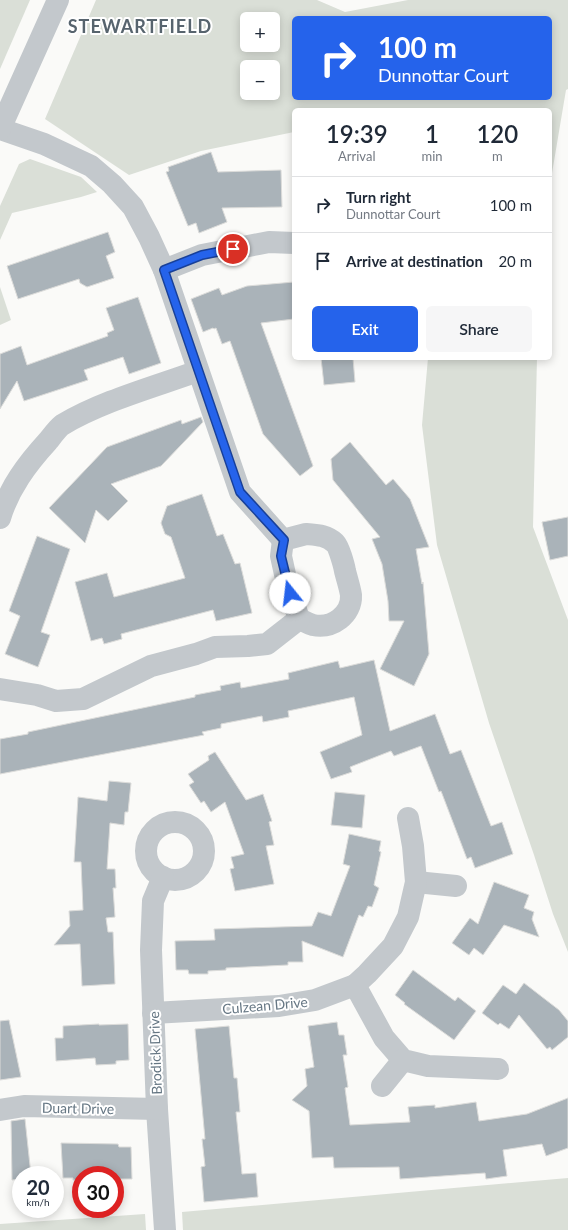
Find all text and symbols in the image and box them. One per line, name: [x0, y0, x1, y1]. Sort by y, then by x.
map controls: [240, 12, 280, 100]
button: +: [240, 12, 280, 52]
district label: STEWARTFIELD: [68, 15, 212, 37]
text: 100 m: [378, 30, 457, 64]
icon: right: [312, 32, 364, 84]
button: −: [240, 60, 280, 100]
text: Dunnottar Court: [378, 64, 509, 86]
text: 19:39: [326, 119, 388, 148]
text: 1: [425, 119, 439, 148]
text: 120: [476, 119, 518, 148]
text: Arrival: [338, 148, 375, 164]
text: min: [421, 148, 443, 164]
text: m: [492, 148, 503, 164]
text: Turn right: [346, 188, 411, 206]
icon: right: [312, 194, 334, 216]
text: 100 m: [490, 196, 532, 214]
text: Dunnottar Court: [346, 206, 440, 222]
pin: [216, 232, 250, 266]
icon: arrive: [222, 238, 244, 260]
icon: arrive: [312, 250, 334, 272]
text: Arrive at destination: [346, 252, 483, 270]
text: 20 m: [498, 252, 532, 270]
button: Exit: [312, 306, 418, 352]
button: Share: [426, 306, 532, 352]
position arrow: [269, 572, 311, 614]
street label: Culzean Drive: [222, 993, 308, 1017]
street label: Brodick Drive: [145, 1011, 165, 1095]
street label: Duart Drive: [42, 1099, 114, 1117]
speed limit sign: 30: [72, 1166, 124, 1218]
text: 20: [26, 1175, 50, 1199]
text: km/h: [26, 1196, 50, 1208]

